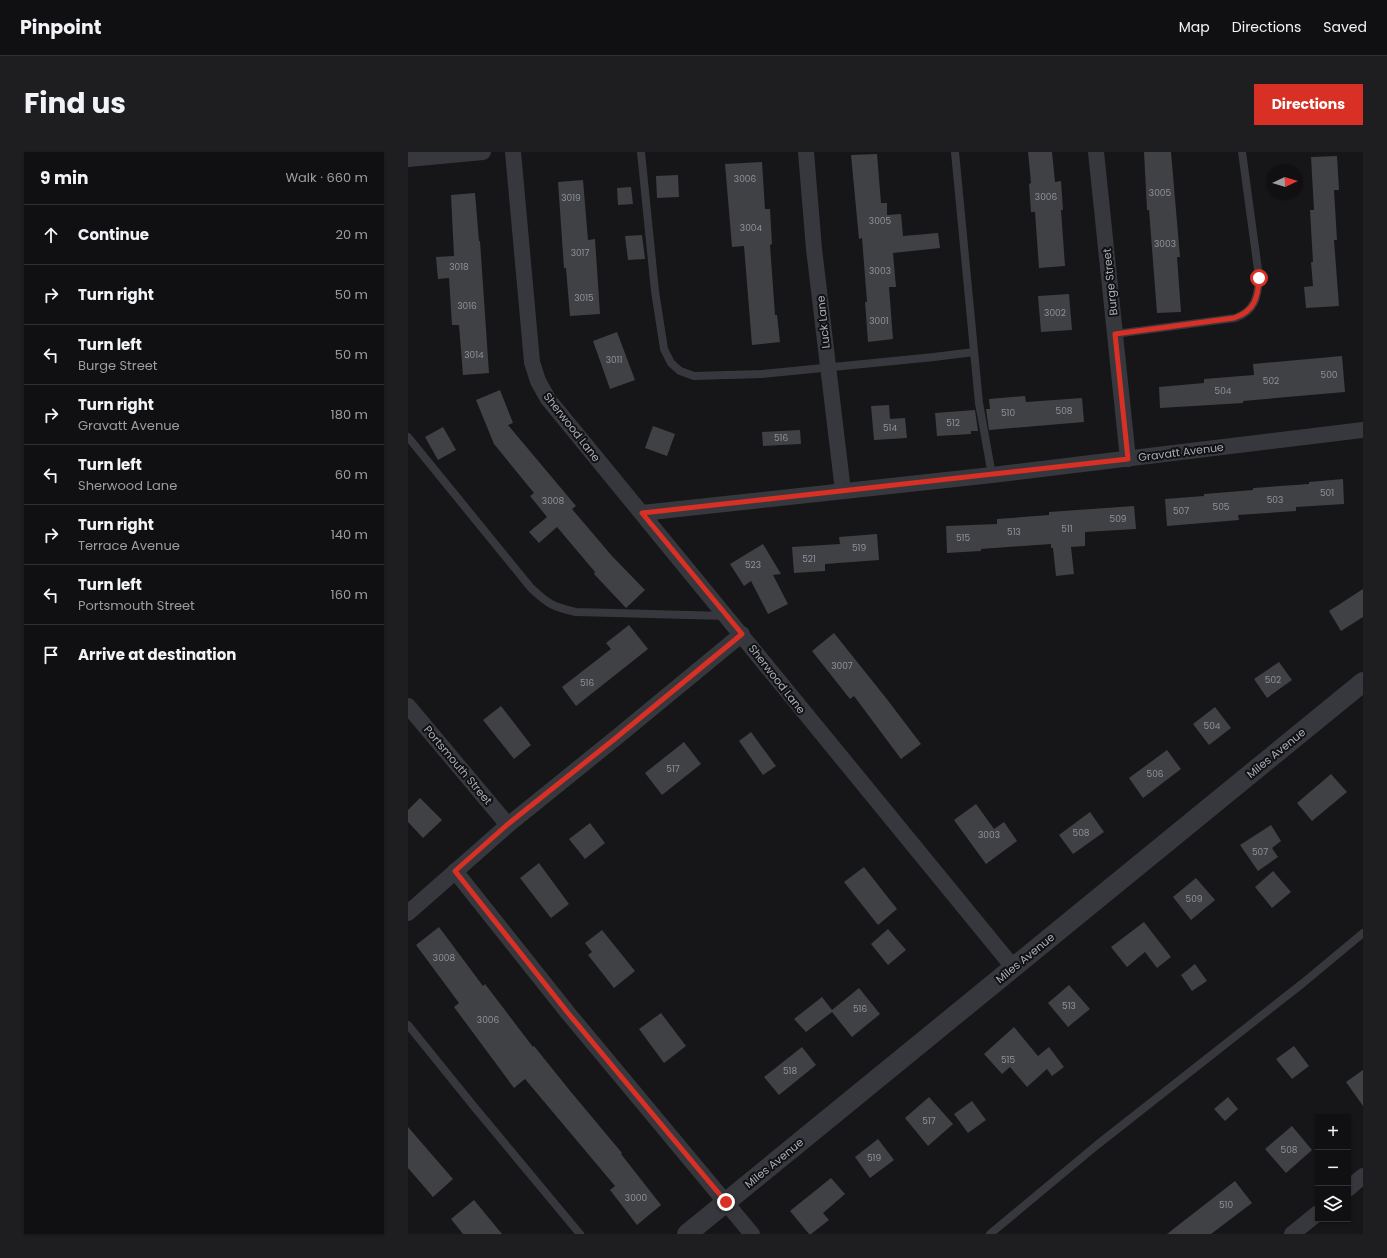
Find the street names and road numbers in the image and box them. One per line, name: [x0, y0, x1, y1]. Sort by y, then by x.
street label: Burge Street: [1099, 248, 1121, 316]
street label: Luck Lane: [812, 295, 834, 349]
street label: Sherwood Lane: [540, 389, 604, 465]
street label: Gravatt Avenue: [1137, 439, 1225, 465]
street label: Sherwood Lane: [745, 641, 809, 717]
street label: Portsmouth Street: [420, 722, 496, 808]
street label: Miles Avenue: [1243, 724, 1309, 782]
street label: Miles Avenue: [992, 929, 1058, 987]
street label: Miles Avenue: [741, 1134, 807, 1192]

